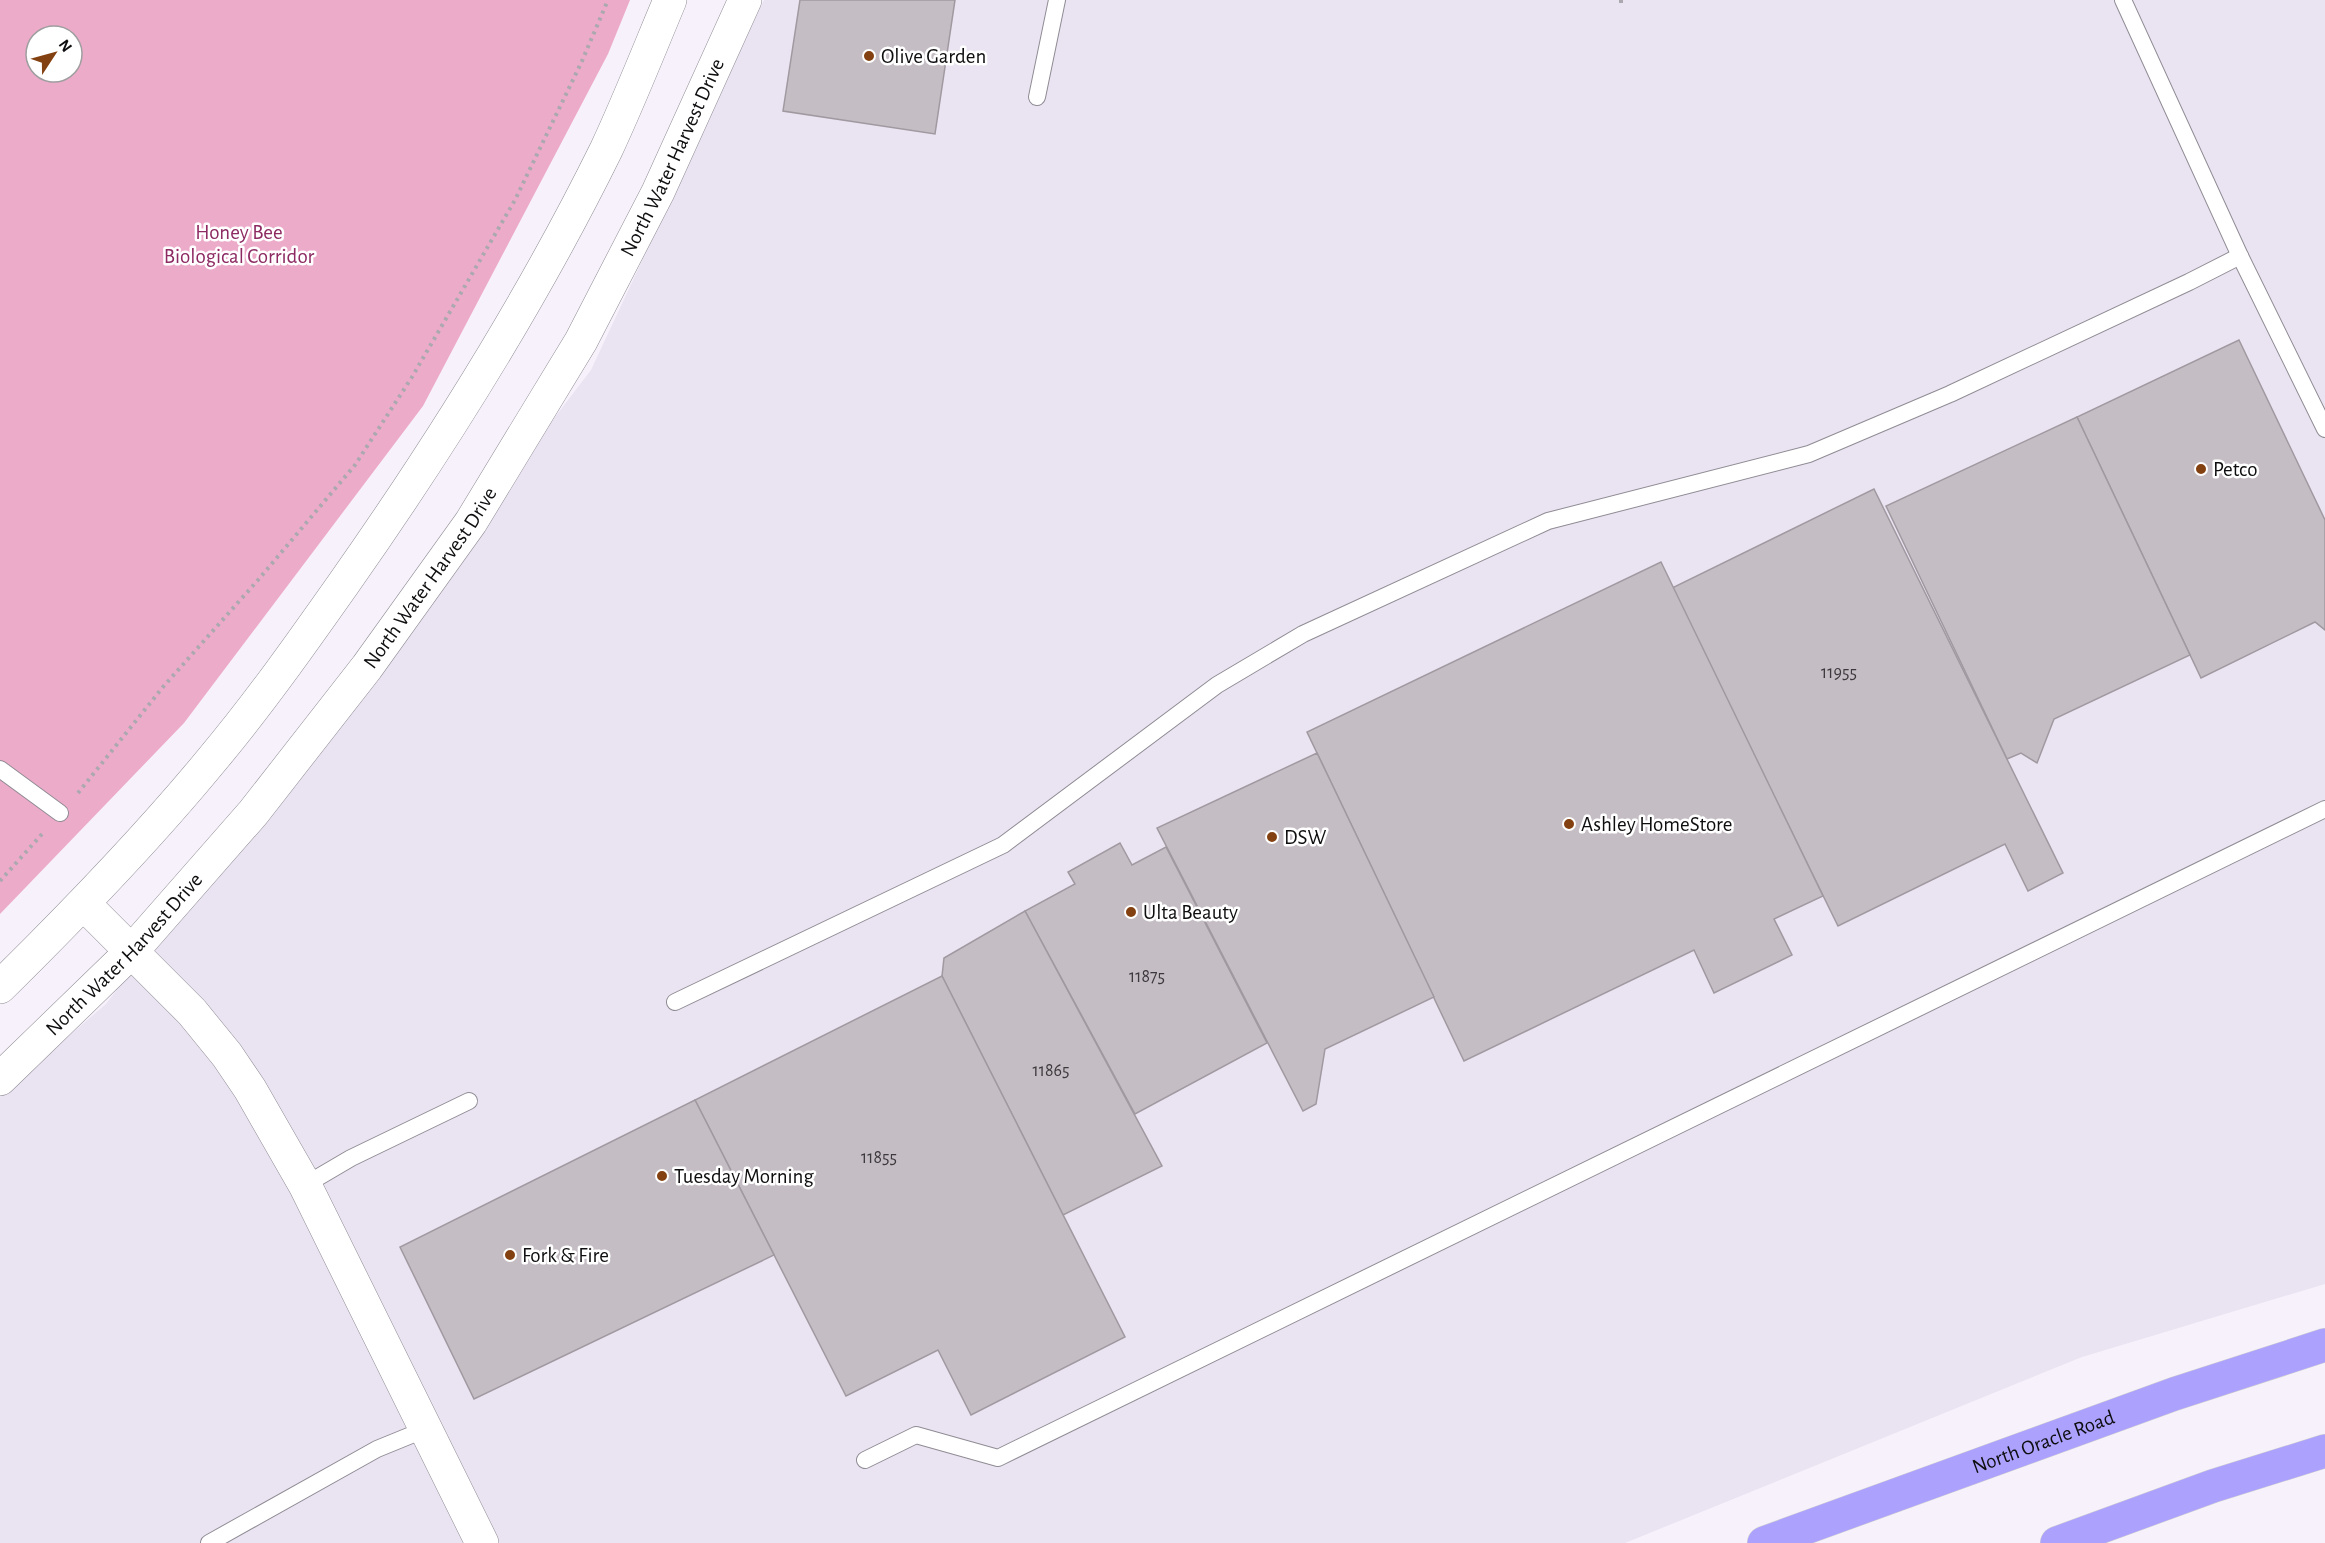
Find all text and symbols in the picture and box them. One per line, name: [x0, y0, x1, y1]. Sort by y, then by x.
north arrow: [24, 24, 84, 84]
text: N: [56, 37, 75, 55]
place label: Olive Garden: [881, 46, 986, 67]
marker: Olive Garden: [862, 49, 876, 63]
street label: North Water Harvest Drive: [616, 55, 728, 260]
park label: Honey Bee Biological Corridor: [164, 222, 315, 267]
place label: Petco: [2213, 459, 2258, 480]
marker: Petco: [2194, 462, 2208, 476]
street label: North Water Harvest Drive: [359, 483, 500, 672]
house number: 11955: [1821, 664, 1857, 682]
place label: Ashley HomeStore: [1581, 814, 1733, 835]
marker: Ashley HomeStore: [1562, 817, 1576, 831]
place label: DSW: [1284, 827, 1326, 848]
marker: DSW: [1265, 830, 1279, 844]
street label: North Water Harvest Drive: [41, 869, 206, 1039]
place label: Ulta Beauty: [1143, 902, 1238, 923]
marker: Ulta Beauty: [1124, 905, 1138, 919]
house number: 11875: [1129, 968, 1165, 986]
house number: 11865: [1033, 1062, 1069, 1080]
house number: 11855: [861, 1149, 897, 1167]
place label: Tuesday Morning: [674, 1166, 814, 1187]
marker: Tuesday Morning: [655, 1169, 669, 1183]
place label: Fork & Fire: [522, 1245, 609, 1266]
marker: Fork & Fire: [503, 1248, 517, 1262]
street label: North Oracle Road: [1969, 1406, 2117, 1477]

